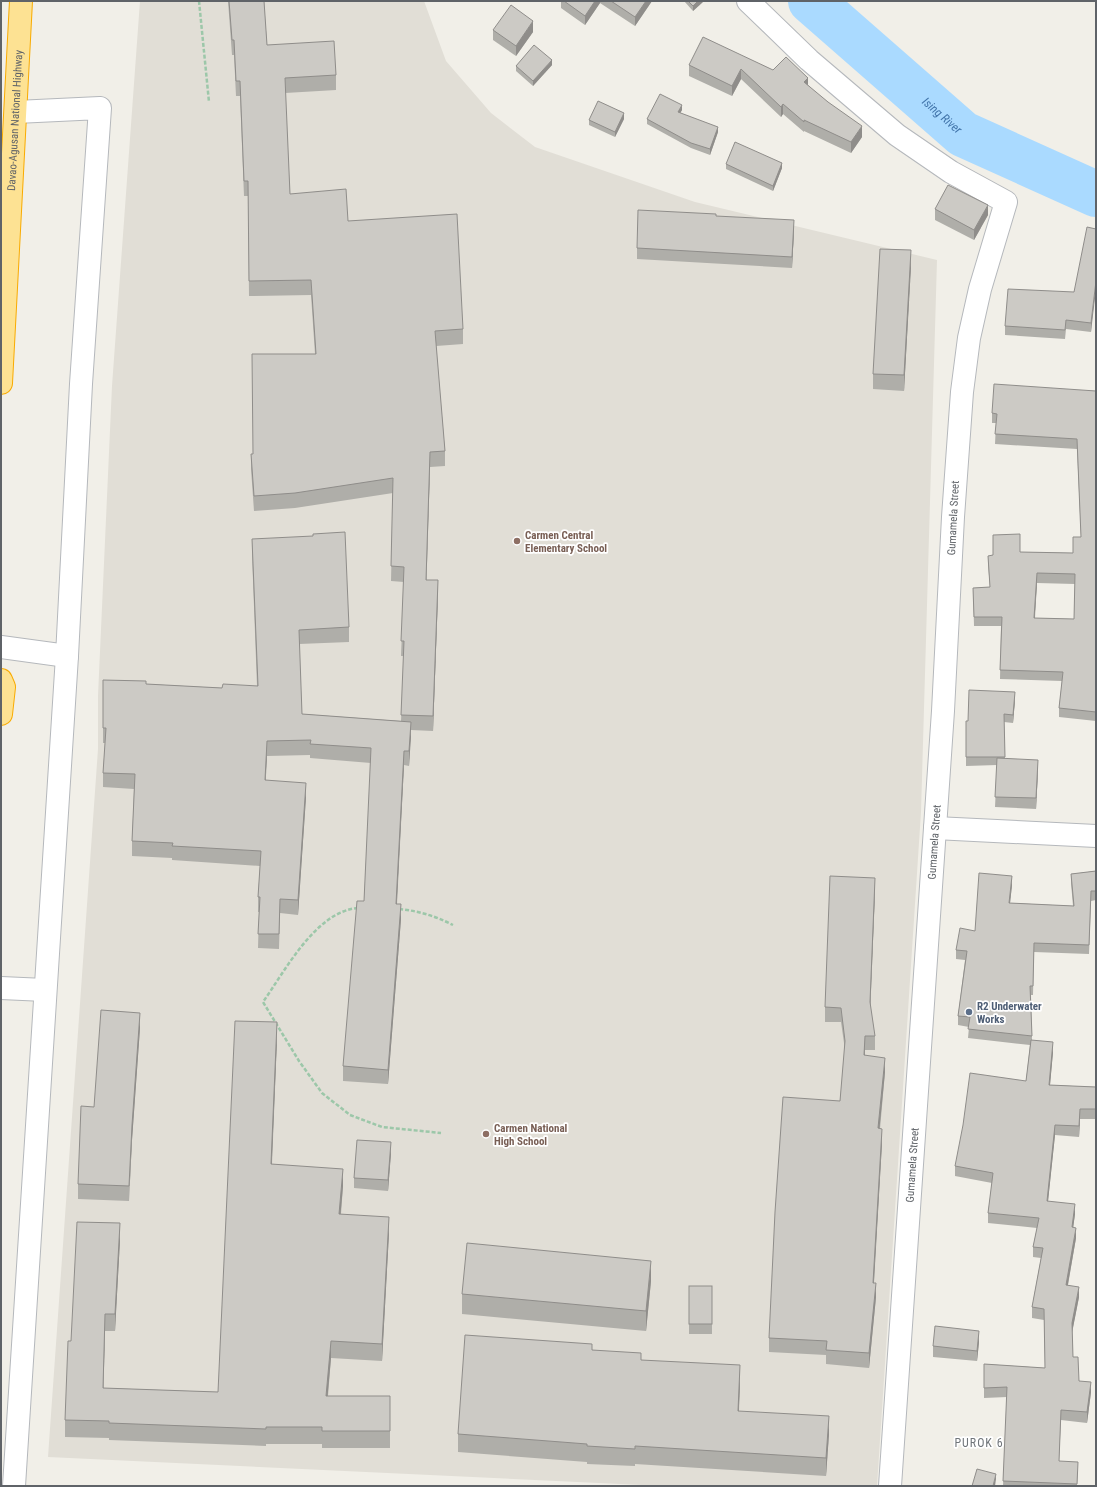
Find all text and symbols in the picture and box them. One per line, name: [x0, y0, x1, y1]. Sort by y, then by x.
street label: Davao-Agusan National Highway: [5, 49, 25, 191]
water label: Ising River: [919, 95, 965, 137]
street label: Gumamela Street: [945, 480, 962, 556]
place label: Carmen Central Elementary School: [525, 529, 607, 555]
marker: Carmen Central Elementary School: [512, 536, 522, 546]
street label: Gumamela Street: [925, 804, 944, 880]
place label: R2 Underwater Works: [977, 1000, 1042, 1026]
marker: R2 Underwater Works: [964, 1007, 974, 1017]
place label: Carmen National High School: [494, 1122, 568, 1148]
street label: Gumamela Street: [903, 1127, 922, 1203]
marker: Carmen National High School: [481, 1129, 491, 1139]
district label: PUROK 6: [954, 1436, 1004, 1450]

